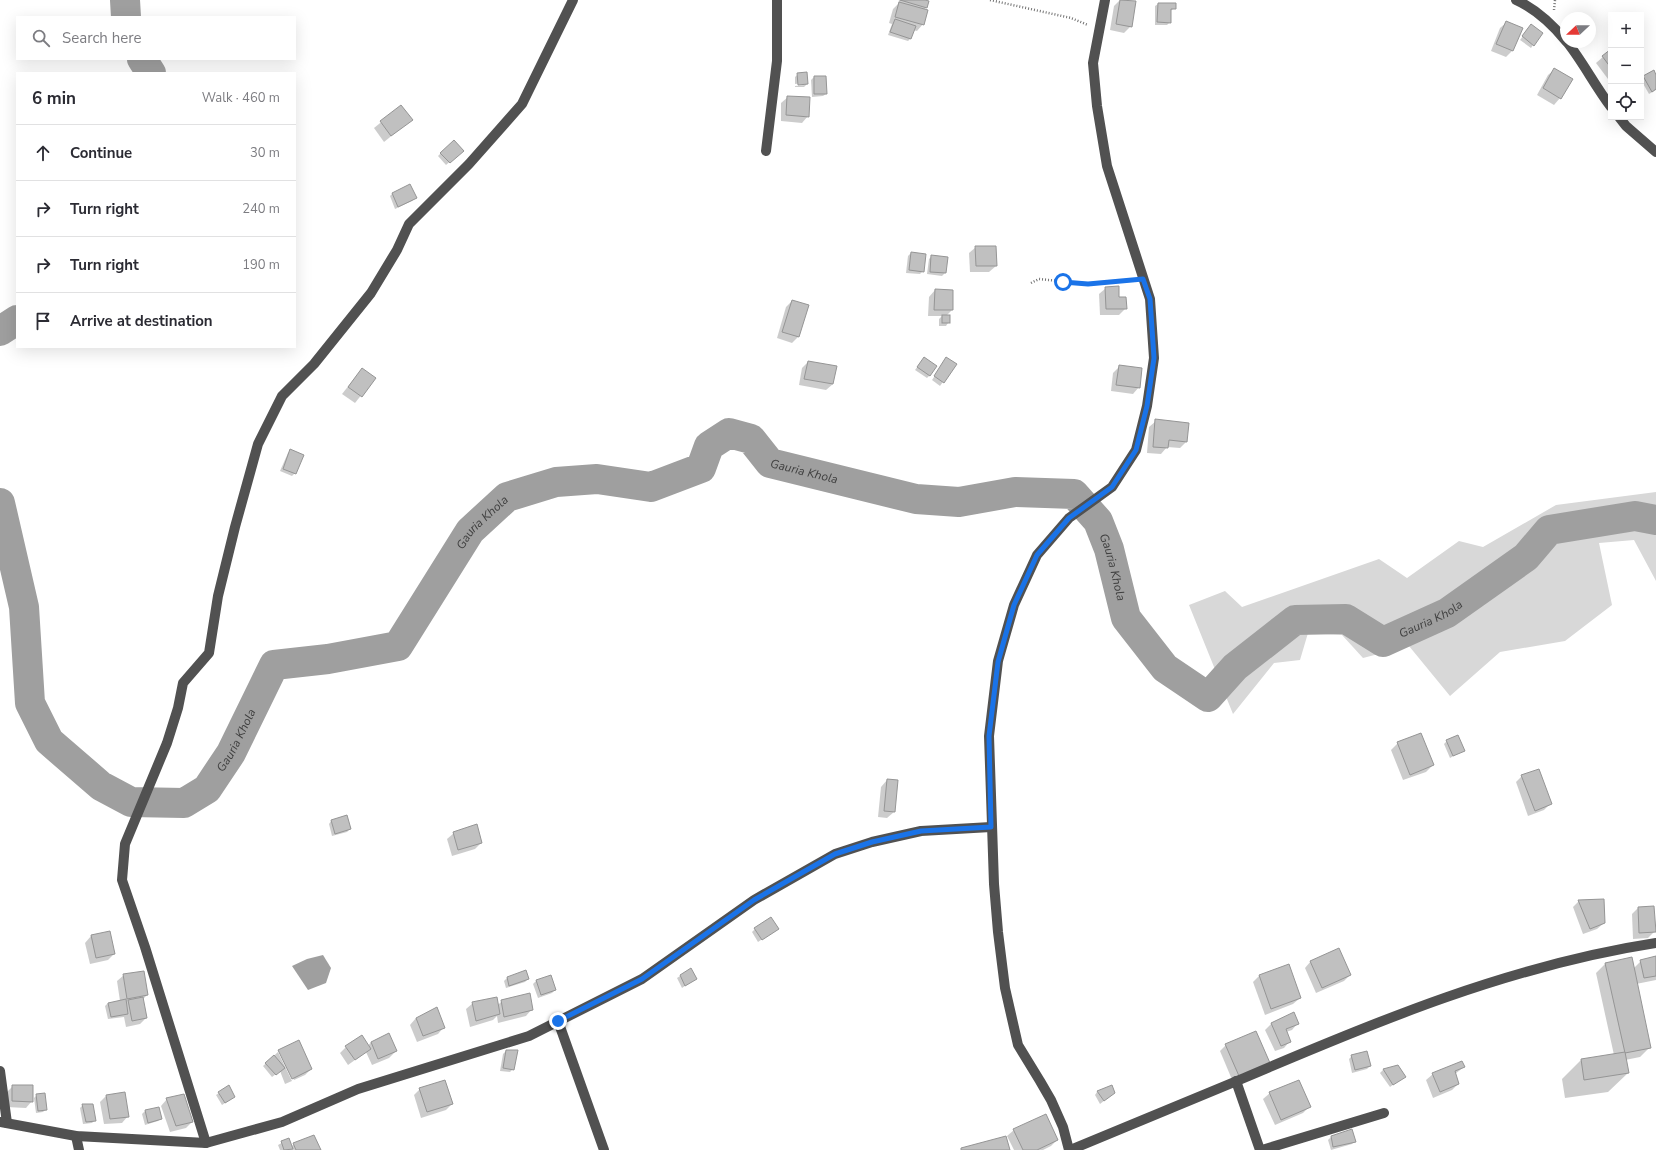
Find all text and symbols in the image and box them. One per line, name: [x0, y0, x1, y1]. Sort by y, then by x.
north arrow: [1560, 12, 1596, 48]
map controls: [1608, 12, 1644, 120]
button: +: [1608, 12, 1644, 48]
search box: [16, 16, 296, 60]
icon: search: [30, 27, 52, 49]
text: Search here: [62, 28, 142, 48]
button: −: [1608, 48, 1644, 84]
button: locate: [1608, 84, 1644, 120]
text: 6 min: [32, 87, 76, 110]
text: Walk · 460 m: [202, 89, 280, 107]
icon: ahead: [32, 142, 54, 164]
text: Continue: [70, 143, 132, 163]
text: 30 m: [250, 144, 280, 162]
icon: right: [32, 198, 54, 220]
text: Turn right: [70, 199, 139, 219]
text: 240 m: [242, 200, 280, 218]
icon: right: [32, 254, 54, 276]
text: Turn right: [70, 255, 139, 275]
text: 190 m: [242, 256, 280, 274]
route start: [1054, 273, 1072, 291]
icon: arrive: [32, 310, 54, 332]
text: Arrive at destination: [70, 311, 213, 331]
water label: Gauria Khola: [769, 455, 840, 487]
water label: Gauria Khola: [452, 492, 512, 552]
water label: Gauria Khola: [1096, 531, 1129, 603]
water label: Gauria Khola: [1396, 596, 1466, 642]
water label: Gauria Khola: [213, 706, 259, 775]
route end: [549, 1012, 567, 1030]

